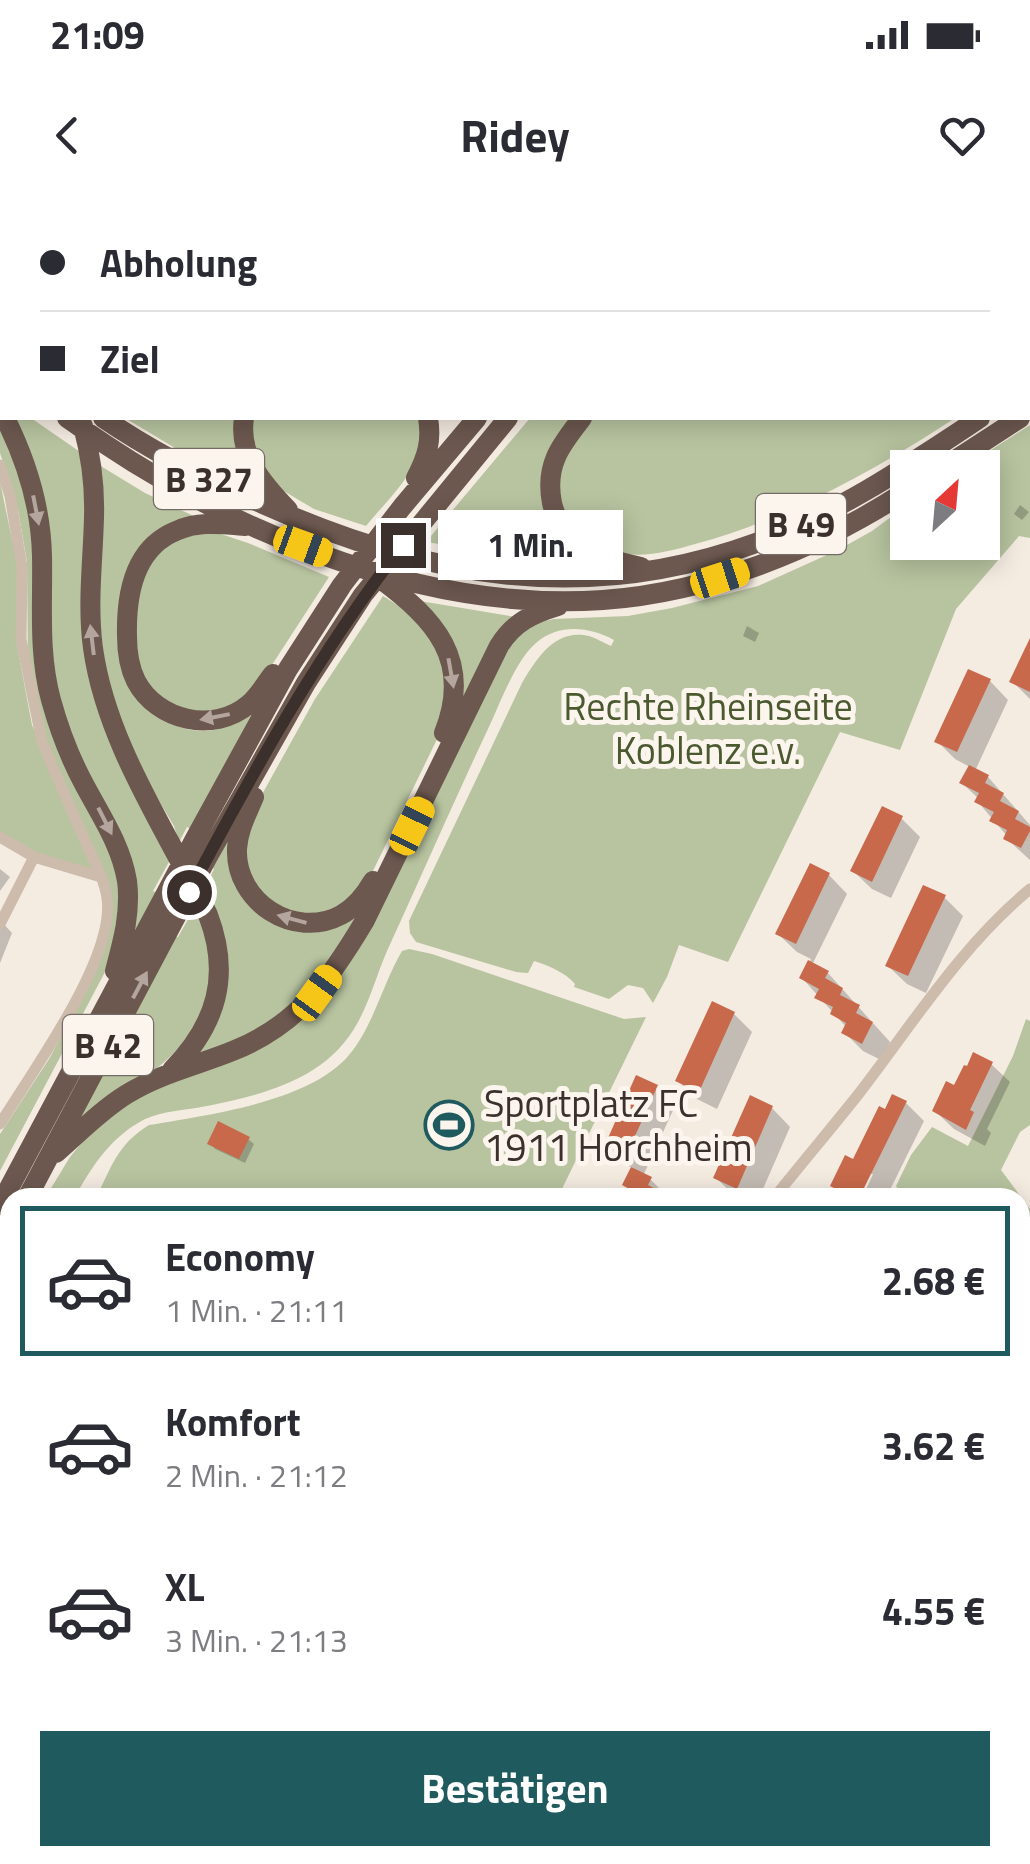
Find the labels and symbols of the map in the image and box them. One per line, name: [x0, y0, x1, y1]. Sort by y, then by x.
road number: B 327: [154, 449, 264, 509]
north arrow: [890, 450, 1000, 560]
one-way arrow: [28, 494, 44, 525]
road number: B 49: [756, 494, 846, 554]
callout: 1 Min.: [438, 510, 623, 580]
car: [270, 522, 336, 570]
route end: [381, 523, 426, 568]
car: [687, 554, 753, 602]
one-way arrow: [84, 624, 100, 656]
one-way arrow: [444, 657, 459, 689]
park label: Rechte Rheinseite Koblenz e.v.: [563, 677, 853, 779]
one-way arrow: [199, 710, 230, 726]
car: [385, 792, 439, 860]
one-way arrow: [96, 807, 113, 836]
route start: [167, 870, 212, 915]
one-way arrow: [276, 910, 307, 926]
car: [287, 960, 347, 1026]
one-way arrow: [131, 970, 148, 999]
road number: B 42: [63, 1015, 153, 1075]
place label: Sportplatz FC 1911 Horchheim: [484, 1074, 752, 1176]
sports icon: Sportplatz FC 1911 Horchheim: [423, 1099, 475, 1151]

